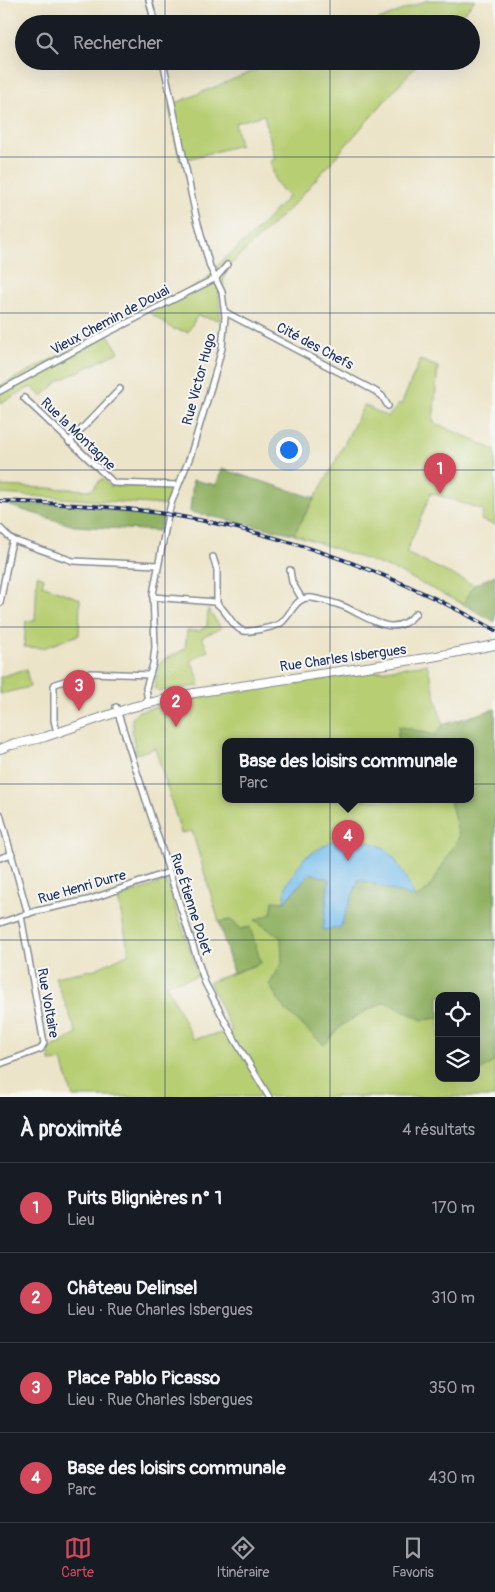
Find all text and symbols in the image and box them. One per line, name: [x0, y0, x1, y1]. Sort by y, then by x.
search box: [15, 15, 480, 70]
icon: search: [33, 29, 61, 57]
text: Rechercher: [73, 31, 163, 55]
street label: Vieux Chemin de Douai: [48, 281, 173, 358]
street label: Cité des Chefs: [274, 319, 357, 374]
street label: Rue Victor Hugo: [179, 331, 220, 427]
street label: Rue la Montagne: [37, 394, 119, 474]
your location: [276, 437, 302, 463]
pin: 1: [424, 453, 456, 494]
street label: Rue Charles Isbergues: [279, 641, 408, 675]
pin: 3: [63, 670, 95, 711]
pin: 2: [160, 686, 192, 727]
popup: [222, 738, 474, 803]
text: Base des loisirs communale: [239, 749, 457, 773]
text: Parc: [239, 773, 268, 793]
pin: 4: [332, 820, 364, 861]
street label: Rue Étienne Dolet: [167, 851, 216, 957]
street label: Rue Henri Durre: [36, 866, 128, 908]
street label: Rue Voltaire: [33, 967, 63, 1039]
map controls: [435, 992, 480, 1082]
button: locate: [435, 992, 480, 1037]
button: layers: [435, 1037, 480, 1082]
text: À proximité: [20, 1116, 123, 1143]
text: 4 résultats: [402, 1120, 475, 1140]
text: Puits Blignières n° 1: [67, 1186, 222, 1210]
text: 1: [33, 1198, 39, 1218]
text: 170 m: [432, 1198, 475, 1218]
text: Lieu: [67, 1210, 95, 1230]
text: Château Delinsel: [67, 1276, 197, 1300]
text: 2: [32, 1288, 40, 1308]
text: 310 m: [431, 1288, 475, 1308]
text: Lieu · Rue Charles Isbergues: [67, 1300, 253, 1320]
text: Place Pablo Picasso: [67, 1366, 220, 1390]
text: 3: [32, 1378, 40, 1398]
text: 350 m: [429, 1378, 475, 1398]
text: Lieu · Rue Charles Isbergues: [67, 1390, 253, 1410]
text: Base des loisirs communale: [67, 1456, 286, 1480]
text: 4: [31, 1468, 41, 1488]
text: 430 m: [428, 1468, 475, 1488]
text: Parc: [67, 1480, 96, 1500]
tab: Carte: [61, 1534, 94, 1581]
tab: Itinéraire: [217, 1534, 269, 1581]
tab: Favoris: [392, 1534, 434, 1581]

